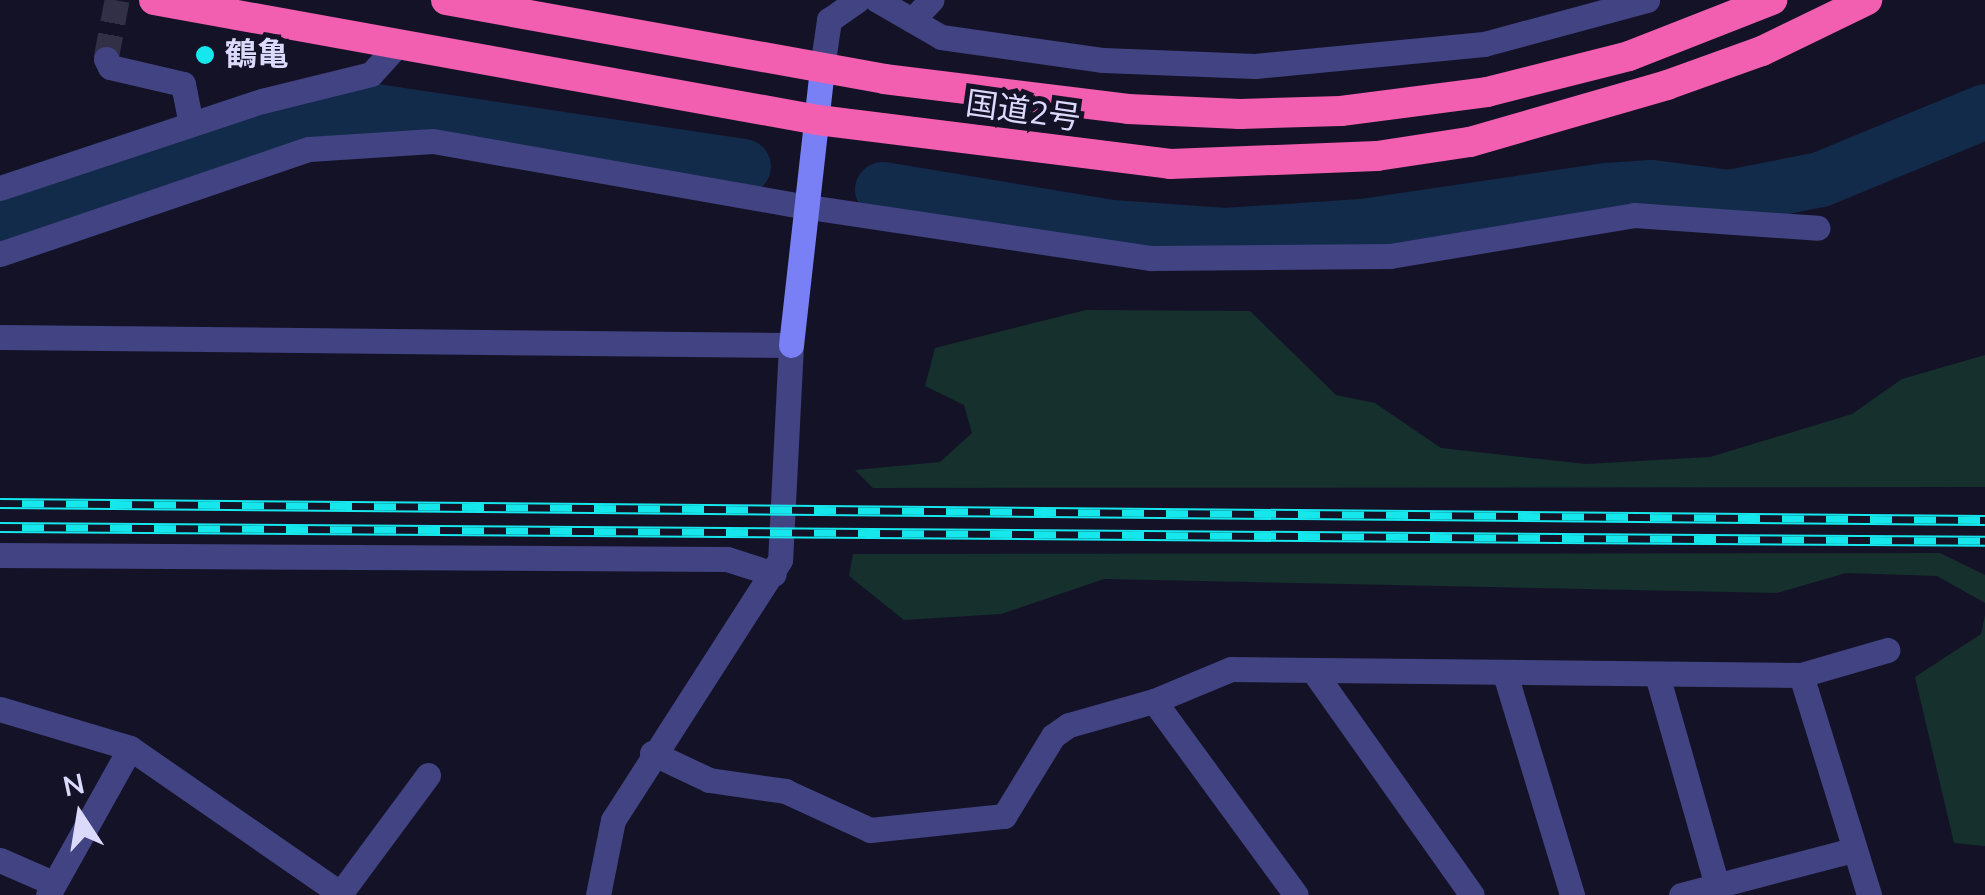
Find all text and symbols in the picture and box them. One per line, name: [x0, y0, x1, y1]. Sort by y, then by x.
place label: 鶴亀: [225, 36, 289, 74]
marker: 鶴亀: [194, 44, 216, 66]
street label: 国道2号: [963, 85, 1083, 139]
north arrow: [30, 765, 130, 865]
text: N: [60, 765, 88, 806]

